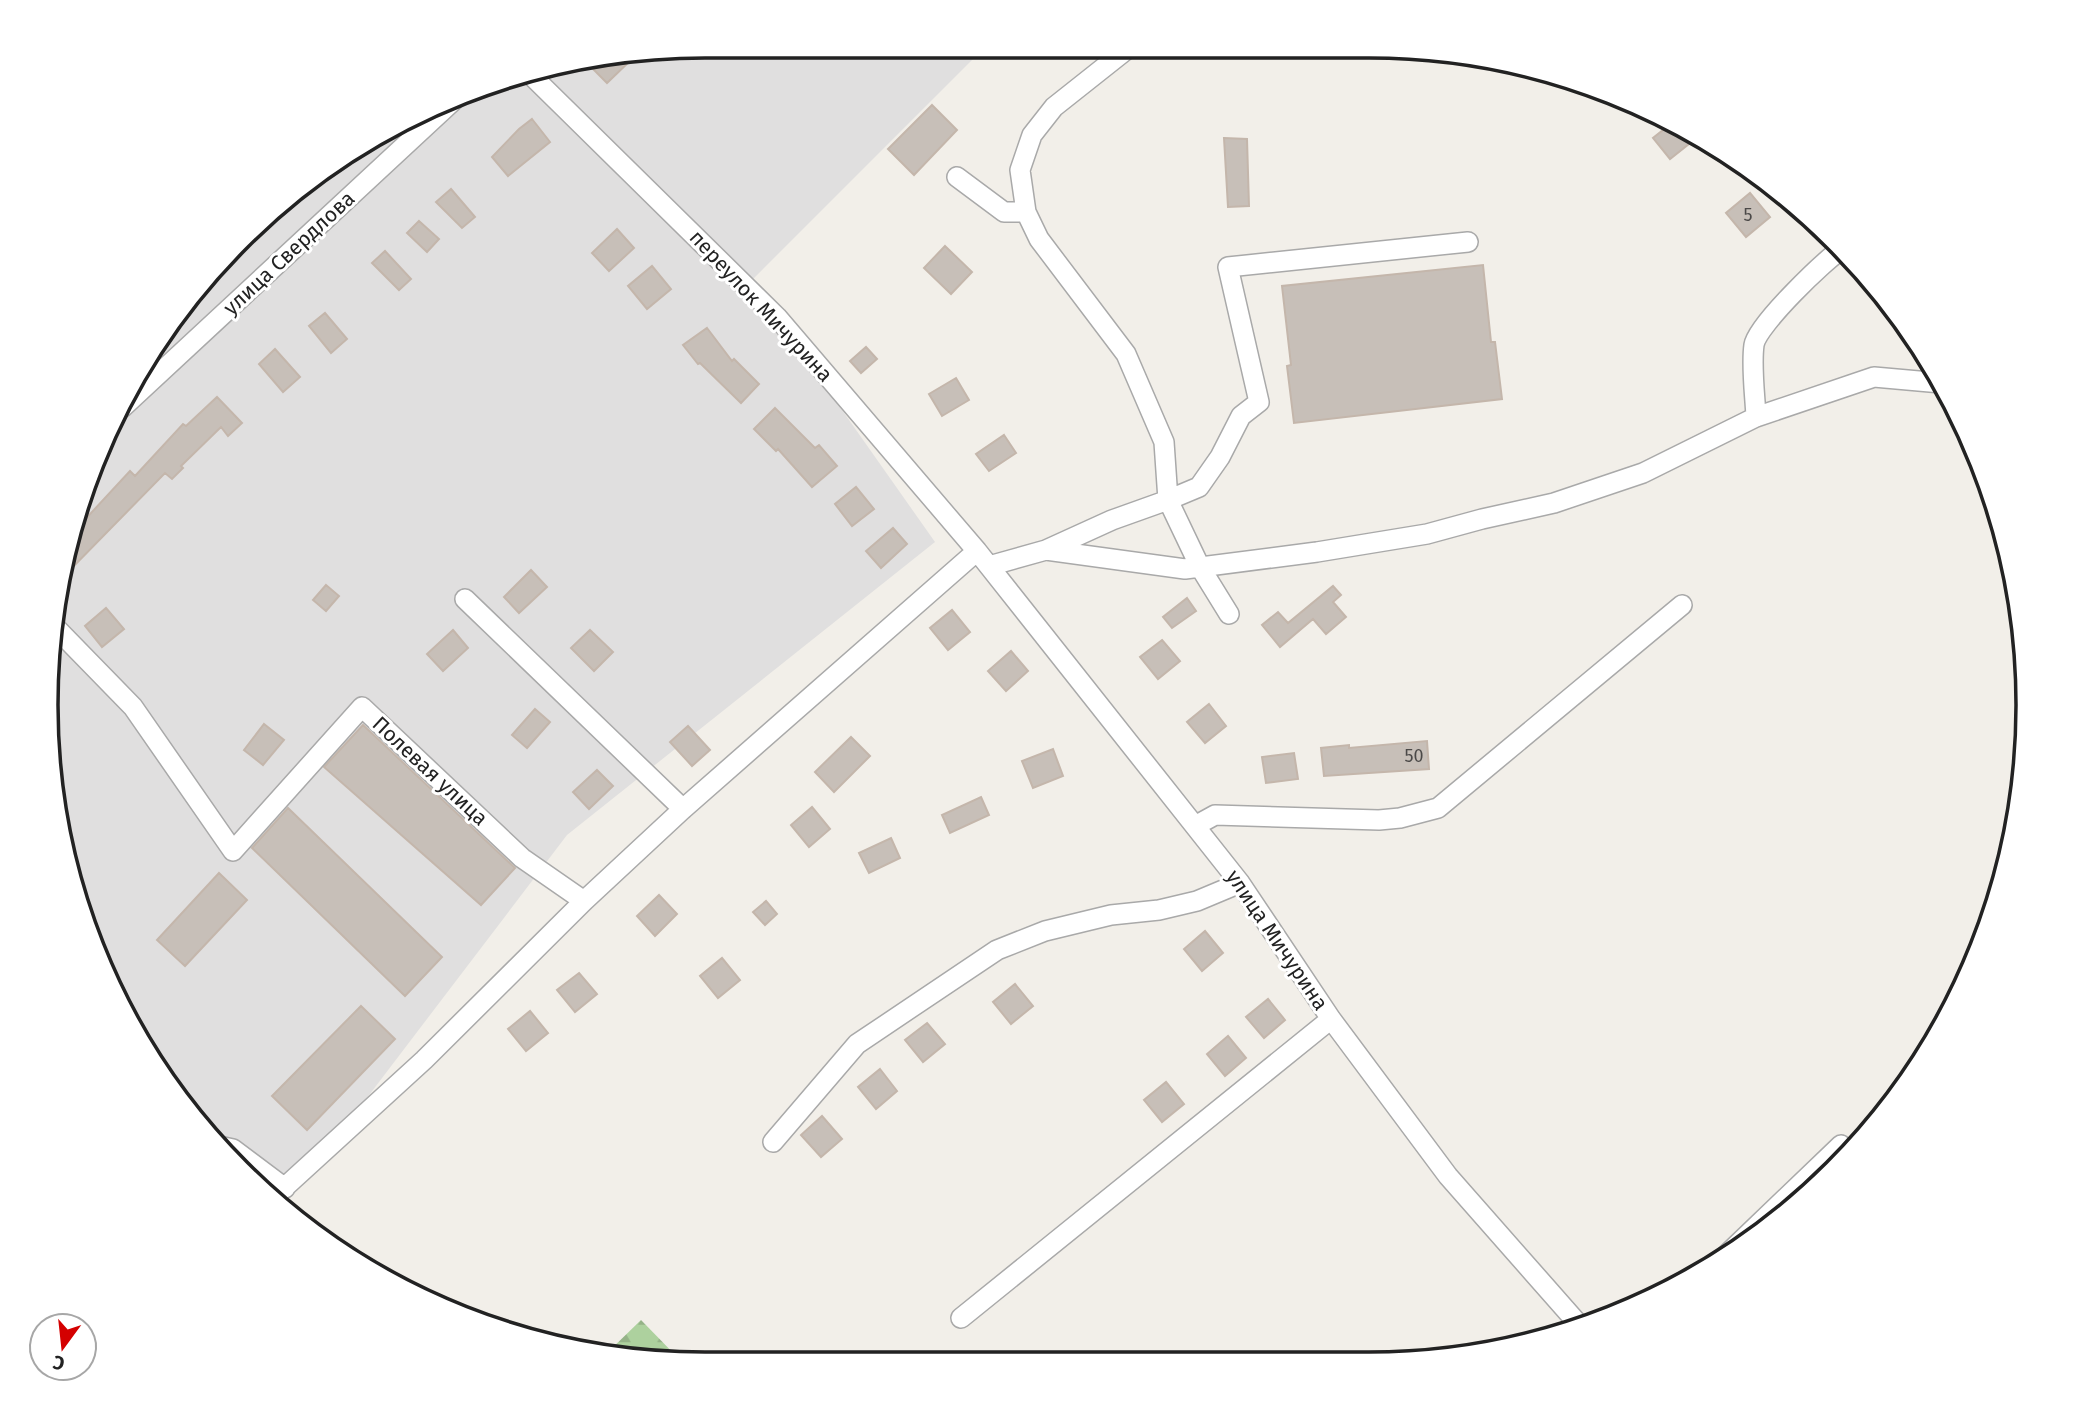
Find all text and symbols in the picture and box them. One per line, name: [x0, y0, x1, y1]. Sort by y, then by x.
street label: улица Свердлова: [218, 185, 360, 321]
house number: 5: [1743, 204, 1753, 226]
street label: переулок Мичурина: [684, 225, 838, 387]
street label: Полевая улица: [367, 711, 493, 831]
house number: 50: [1404, 745, 1424, 767]
street label: улица Мичурина: [1220, 865, 1334, 1015]
north arrow: [28, 1312, 98, 1382]
text: С: [50, 1350, 67, 1375]

